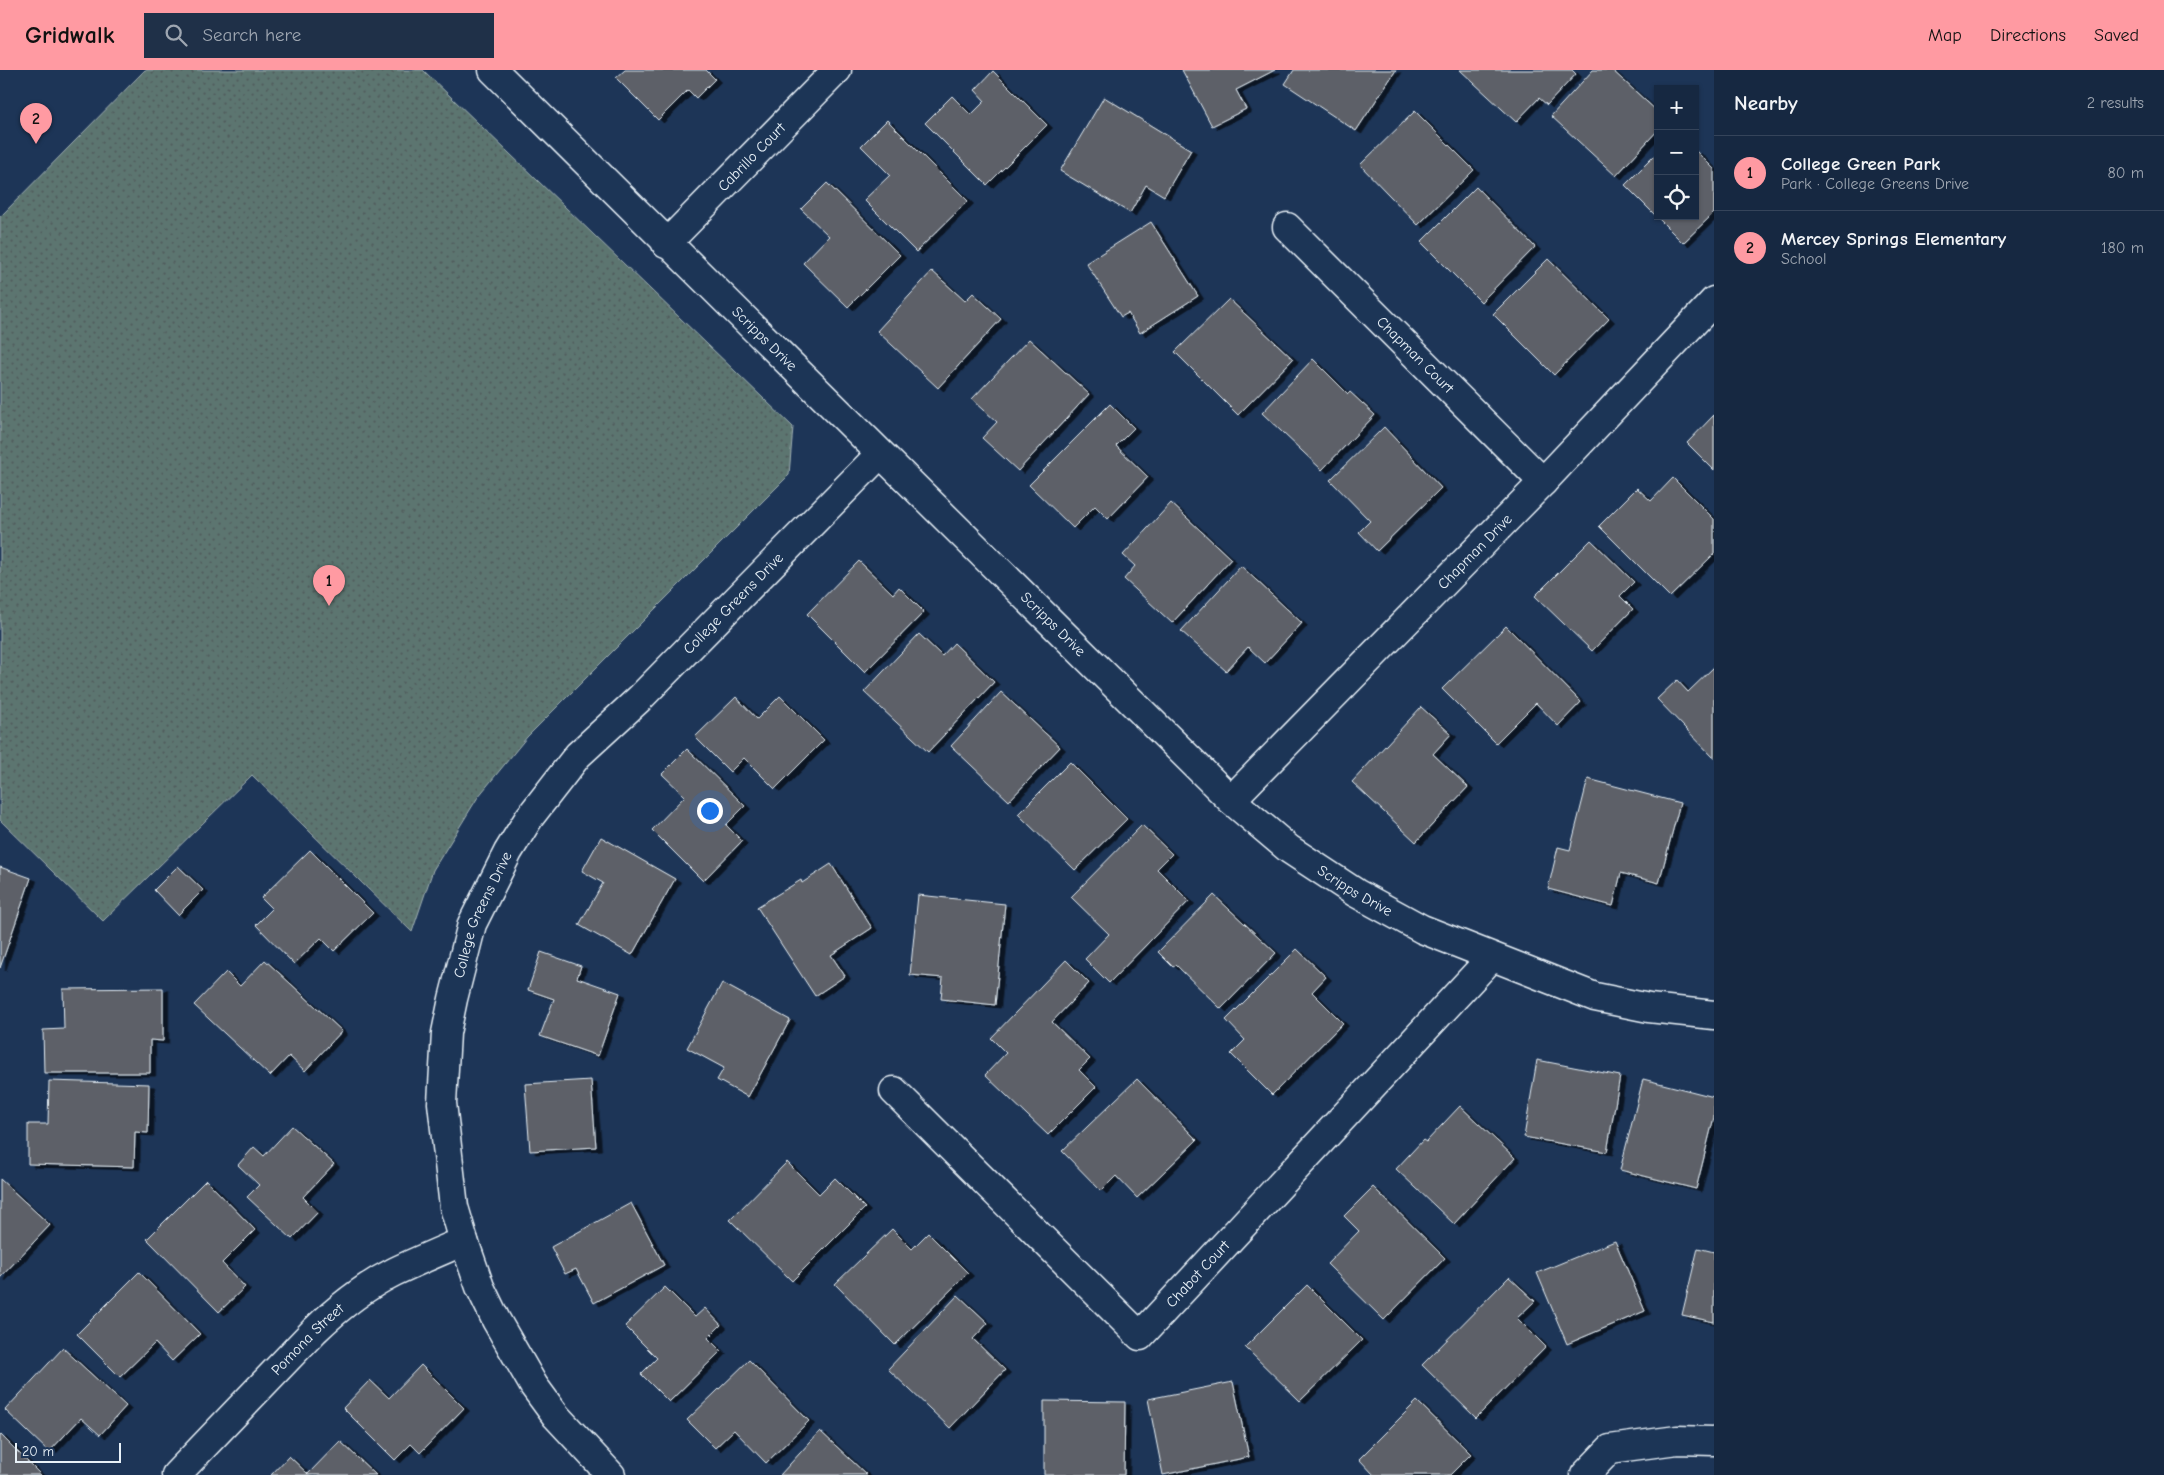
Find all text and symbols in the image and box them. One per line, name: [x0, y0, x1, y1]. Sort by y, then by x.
search box: [144, 13, 494, 58]
text: Gridwalk: [25, 21, 114, 49]
icon: search: [162, 21, 190, 49]
text: Search here: [202, 24, 301, 46]
text: Map: [1928, 25, 1962, 46]
text: Directions: [1990, 25, 2066, 46]
text: Saved: [2094, 25, 2139, 46]
map controls: [1654, 85, 1699, 220]
button: +: [1654, 85, 1699, 130]
text: Nearby: [1734, 91, 1798, 115]
text: 2 results: [2087, 94, 2144, 112]
pin: 2: [20, 103, 52, 144]
street label: Cabrillo Court: [714, 118, 790, 195]
button: −: [1654, 130, 1699, 175]
text: College Green Park: [1781, 153, 1940, 175]
text: 1: [1747, 164, 1753, 182]
text: 80 m: [2107, 164, 2144, 182]
button: locate: [1654, 175, 1699, 220]
text: Park · College Greens Drive: [1781, 175, 1969, 193]
text: Mercey Springs Elementary: [1781, 228, 2006, 250]
text: 2: [1746, 239, 1754, 257]
text: 180 m: [2101, 239, 2144, 257]
text: School: [1781, 250, 1827, 268]
street label: Scripps Drive: [728, 303, 801, 375]
street label: Chapman Court: [1373, 313, 1458, 397]
street label: Chapman Drive: [1434, 510, 1516, 593]
street label: College Greens Drive: [679, 549, 787, 658]
pin: 1: [313, 565, 345, 606]
street label: Scripps Drive: [1017, 588, 1090, 661]
your location: [697, 798, 723, 824]
street label: College Greens Drive: [450, 848, 516, 980]
street label: Scripps Drive: [1314, 861, 1396, 920]
street label: Chabot Court: [1162, 1236, 1234, 1311]
street label: Pomona Street: [268, 1299, 348, 1379]
scale bar: [15, 1440, 121, 1463]
text: 20 m: [22, 1443, 54, 1460]

